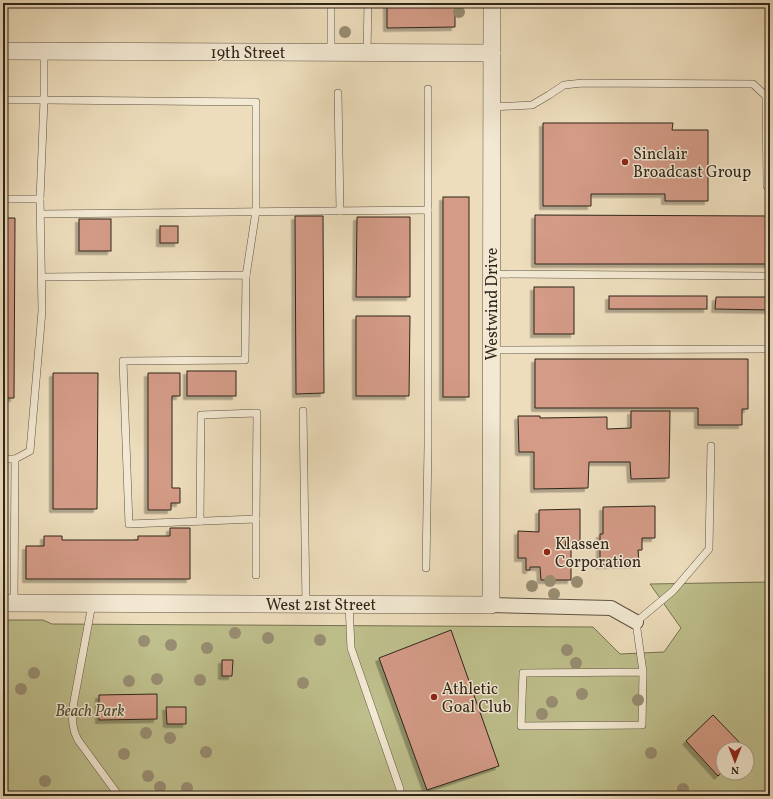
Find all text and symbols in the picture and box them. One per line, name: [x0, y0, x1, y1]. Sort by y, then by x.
street label: 19th Street: [211, 43, 286, 65]
place label: Sinclair Broadcast Group: [633, 144, 751, 184]
marker: Sinclair Broadcast Group: [620, 157, 630, 167]
street label: Westwind Drive: [482, 248, 504, 360]
place label: Klassen Corporation: [555, 534, 641, 574]
marker: Klassen Corporation: [542, 547, 552, 557]
street label: West 21st Street: [266, 595, 377, 617]
place label: Athletic Goal Club: [442, 679, 511, 719]
marker: Athletic Goal Club: [429, 692, 439, 702]
park label: Beach Park: [55, 701, 125, 723]
north arrow: [715, 741, 755, 781]
text: N: [731, 762, 739, 777]

